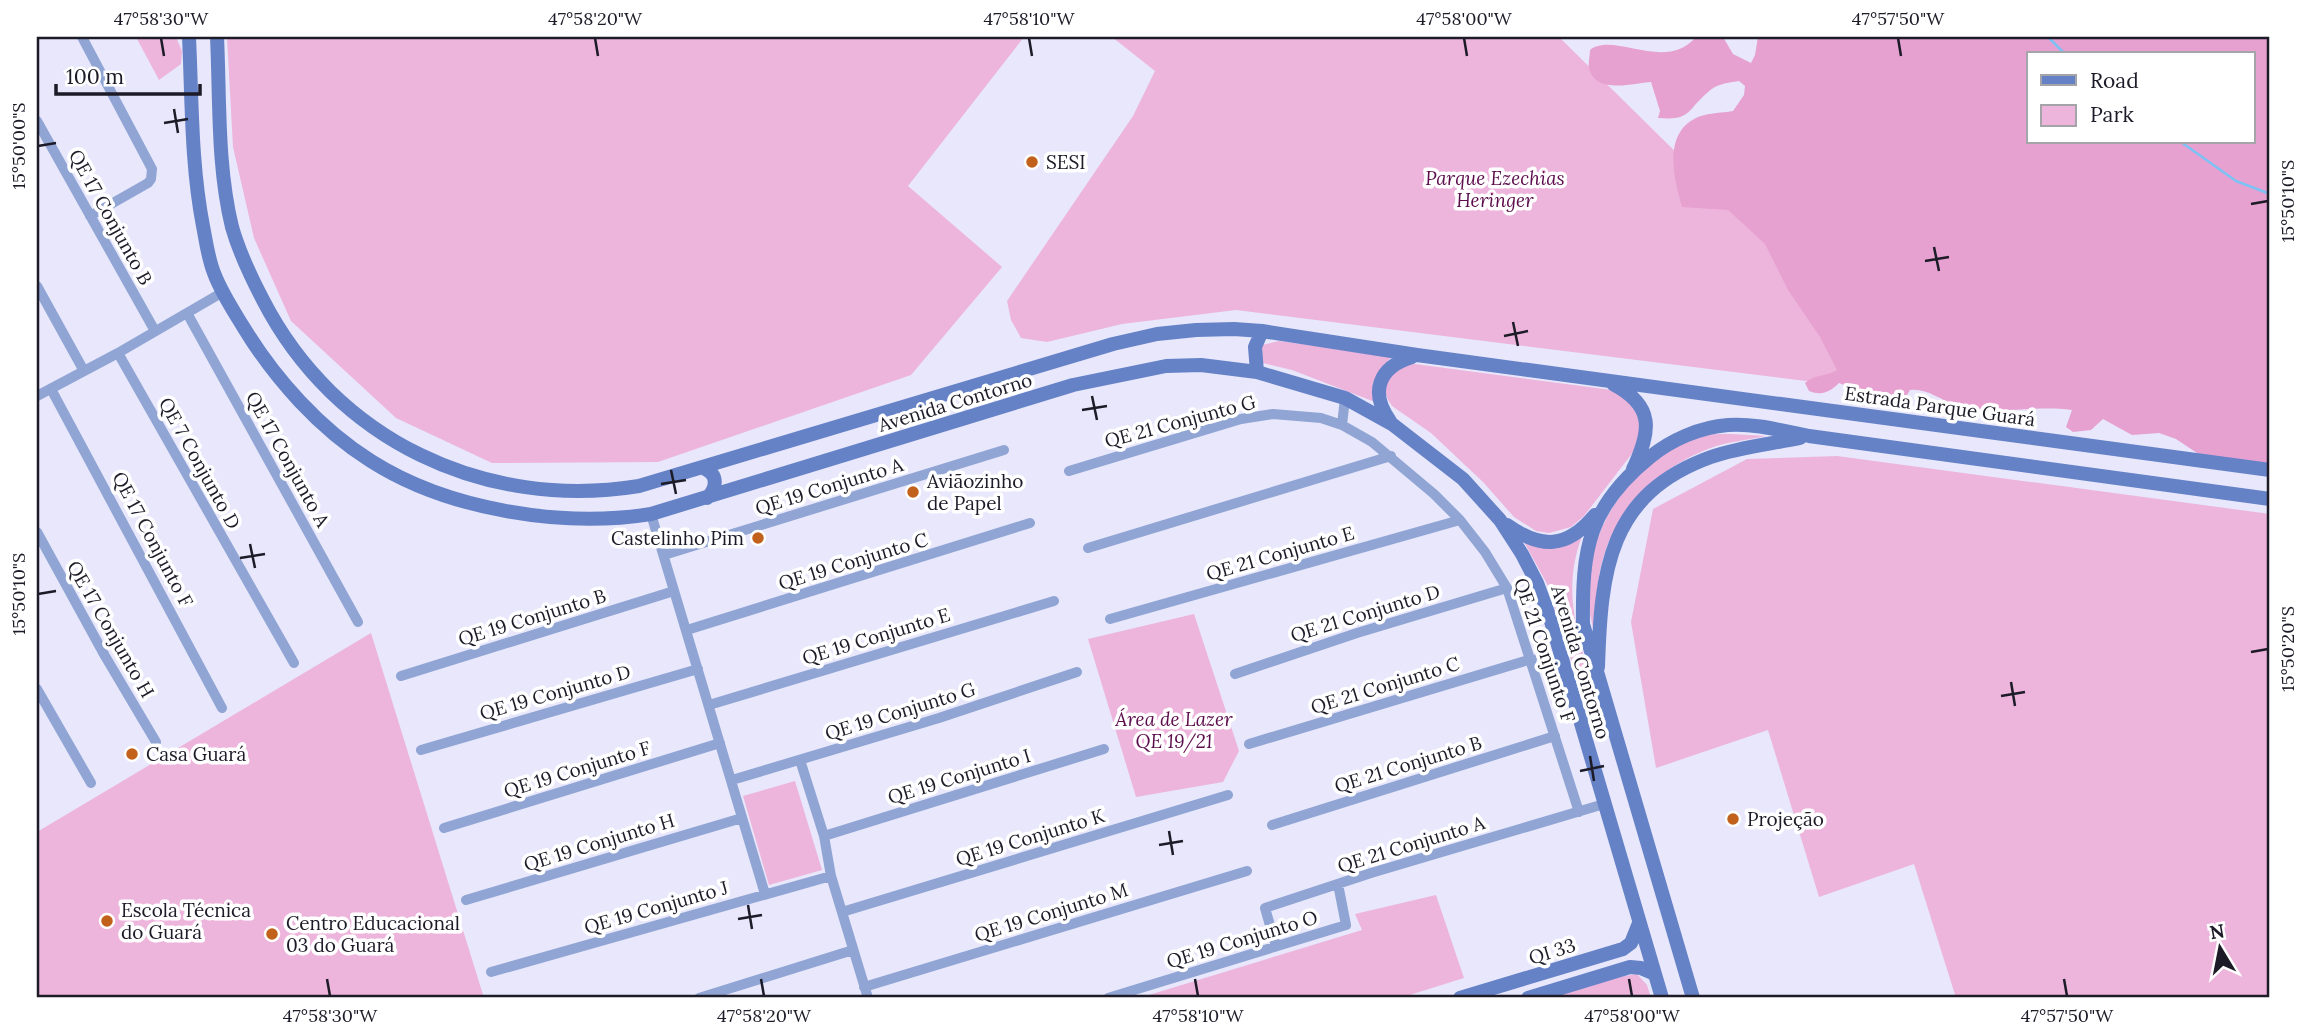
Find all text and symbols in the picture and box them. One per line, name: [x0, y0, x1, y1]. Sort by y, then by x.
text: 47°58'30"W: [114, 7, 209, 30]
text: 47°58'20"W: [548, 7, 643, 30]
text: 47°58'10"W: [984, 7, 1076, 30]
text: 47°58'00"W: [1416, 7, 1513, 30]
text: 47°57'50"W: [1852, 7, 1945, 30]
scale bar: [56, 52, 200, 96]
legend: [2027, 52, 2254, 144]
text: 100 m: [66, 63, 124, 90]
text: Road: [2090, 67, 2139, 94]
text: Park: [2090, 101, 2134, 128]
text: 15°50'00"S: [7, 102, 30, 190]
street label: QE 17 Conjunto B: [64, 145, 158, 289]
place label: SESI: [1046, 150, 1086, 174]
marker: SESI: [1024, 154, 1040, 170]
text: 15°50'10"S: [2276, 160, 2299, 242]
park label: Parque Ezechias Heringer: [1425, 166, 1565, 212]
street label: Avenida Contorno: [874, 367, 1035, 437]
street label: Estrada Parque Guará: [1843, 381, 2037, 431]
street label: QE 17 Conjunto A: [241, 387, 336, 532]
street label: QE 21 Conjunto G: [1102, 389, 1259, 453]
street label: QE 7 Conjunto D: [154, 393, 246, 533]
street label: QE 19 Conjunto A: [752, 452, 907, 520]
street label: QE 17 Conjunto F: [107, 467, 199, 611]
place label: Aviãozinho de Papel: [926, 469, 1023, 515]
marker: Aviãozinho de Papel: [905, 484, 921, 500]
street label: QE 21 Conjunto E: [1203, 520, 1357, 586]
place label: Castelinho Pim: [611, 526, 744, 550]
street label: QE 19 Conjunto C: [775, 527, 931, 595]
marker: Castelinho Pim: [750, 530, 766, 546]
text: 15°50'10"S: [7, 553, 30, 635]
street label: QE 17 Conjunto H: [62, 556, 160, 702]
street label: QE 21 Conjunto F: [1509, 575, 1581, 725]
street label: QE 21 Conjunto D: [1287, 579, 1443, 647]
street label: Avenida Contorno: [1546, 581, 1616, 742]
street label: QE 19 Conjunto B: [455, 583, 609, 651]
street label: QE 19 Conjunto E: [799, 602, 953, 670]
text: 15°50'20"S: [2276, 606, 2299, 692]
street label: QE 21 Conjunto C: [1308, 651, 1462, 719]
street label: QE 19 Conjunto D: [477, 659, 633, 725]
street label: QE 19 Conjunto G: [822, 677, 979, 745]
park label: Área de Lazer QE 19/21: [1114, 707, 1233, 754]
street label: QE 21 Conjunto B: [1331, 730, 1485, 798]
street label: QE 19 Conjunto F: [501, 735, 653, 803]
place label: Casa Guará: [146, 742, 246, 766]
street label: QE 19 Conjunto I: [885, 743, 1033, 809]
marker: Casa Guará: [124, 746, 140, 762]
street label: QE 19 Conjunto K: [953, 803, 1107, 871]
place label: Projeção: [1747, 807, 1824, 831]
street label: QE 19 Conjunto H: [521, 808, 677, 876]
street label: QE 21 Conjunto A: [1334, 810, 1489, 878]
marker: Projeção: [1725, 811, 1741, 827]
street label: QE 19 Conjunto J: [581, 875, 731, 939]
street label: QE 19 Conjunto M: [971, 877, 1131, 947]
place label: Escola Técnica do Guará: [121, 898, 251, 944]
street label: QE 19 Conjunto O: [1164, 905, 1320, 973]
place label: Centro Educacional 03 do Guará: [286, 911, 460, 957]
north arrow: [2184, 912, 2254, 982]
marker: Escola Técnica do Guará: [99, 913, 115, 929]
text: N: [2208, 918, 2227, 944]
marker: Centro Educacional 03 do Guará: [264, 926, 280, 942]
street label: QI 33: [1526, 933, 1578, 969]
text: 47°58'30"W: [283, 1004, 378, 1027]
text: 47°58'20"W: [717, 1004, 812, 1027]
text: 47°58'10"W: [1153, 1004, 1245, 1027]
text: 47°58'00"W: [1584, 1004, 1681, 1027]
text: 47°57'50"W: [2021, 1004, 2114, 1027]

